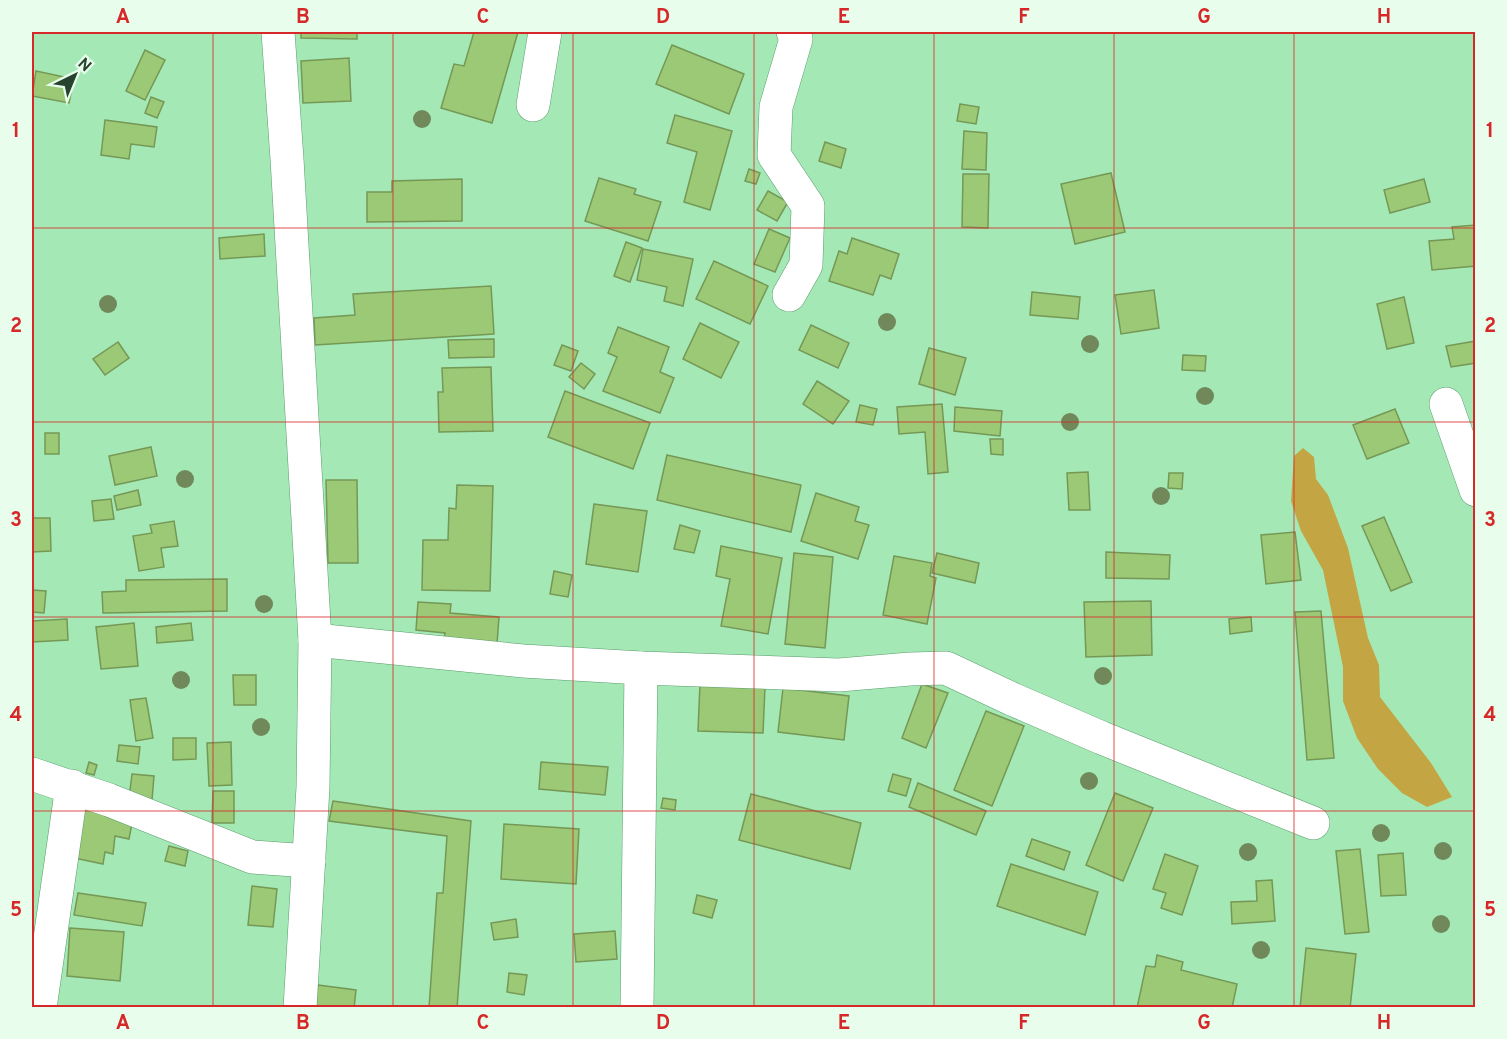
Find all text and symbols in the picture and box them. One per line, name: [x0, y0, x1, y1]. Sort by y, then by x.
text: A: [116, 5, 130, 31]
text: B: [296, 5, 310, 31]
text: C: [477, 5, 489, 31]
text: D: [656, 5, 670, 31]
text: E: [838, 5, 850, 31]
text: F: [1018, 5, 1030, 31]
text: G: [1197, 5, 1211, 31]
text: H: [1377, 5, 1391, 31]
north arrow: [45, 45, 105, 105]
text: N: [73, 54, 95, 77]
text: 1: [12, 119, 20, 145]
text: 1: [1486, 119, 1494, 145]
text: 2: [10, 314, 22, 340]
text: 2: [1484, 314, 1496, 340]
text: 3: [10, 508, 22, 534]
text: 3: [1484, 508, 1496, 534]
text: 4: [10, 703, 22, 729]
text: 4: [1484, 703, 1496, 729]
text: 5: [10, 898, 22, 924]
text: 5: [1484, 898, 1496, 924]
text: A: [116, 1011, 130, 1037]
text: B: [296, 1011, 310, 1037]
text: C: [477, 1011, 489, 1037]
text: D: [656, 1011, 670, 1037]
text: E: [838, 1011, 850, 1037]
text: F: [1018, 1011, 1030, 1037]
text: G: [1197, 1011, 1211, 1037]
text: H: [1377, 1011, 1391, 1037]

